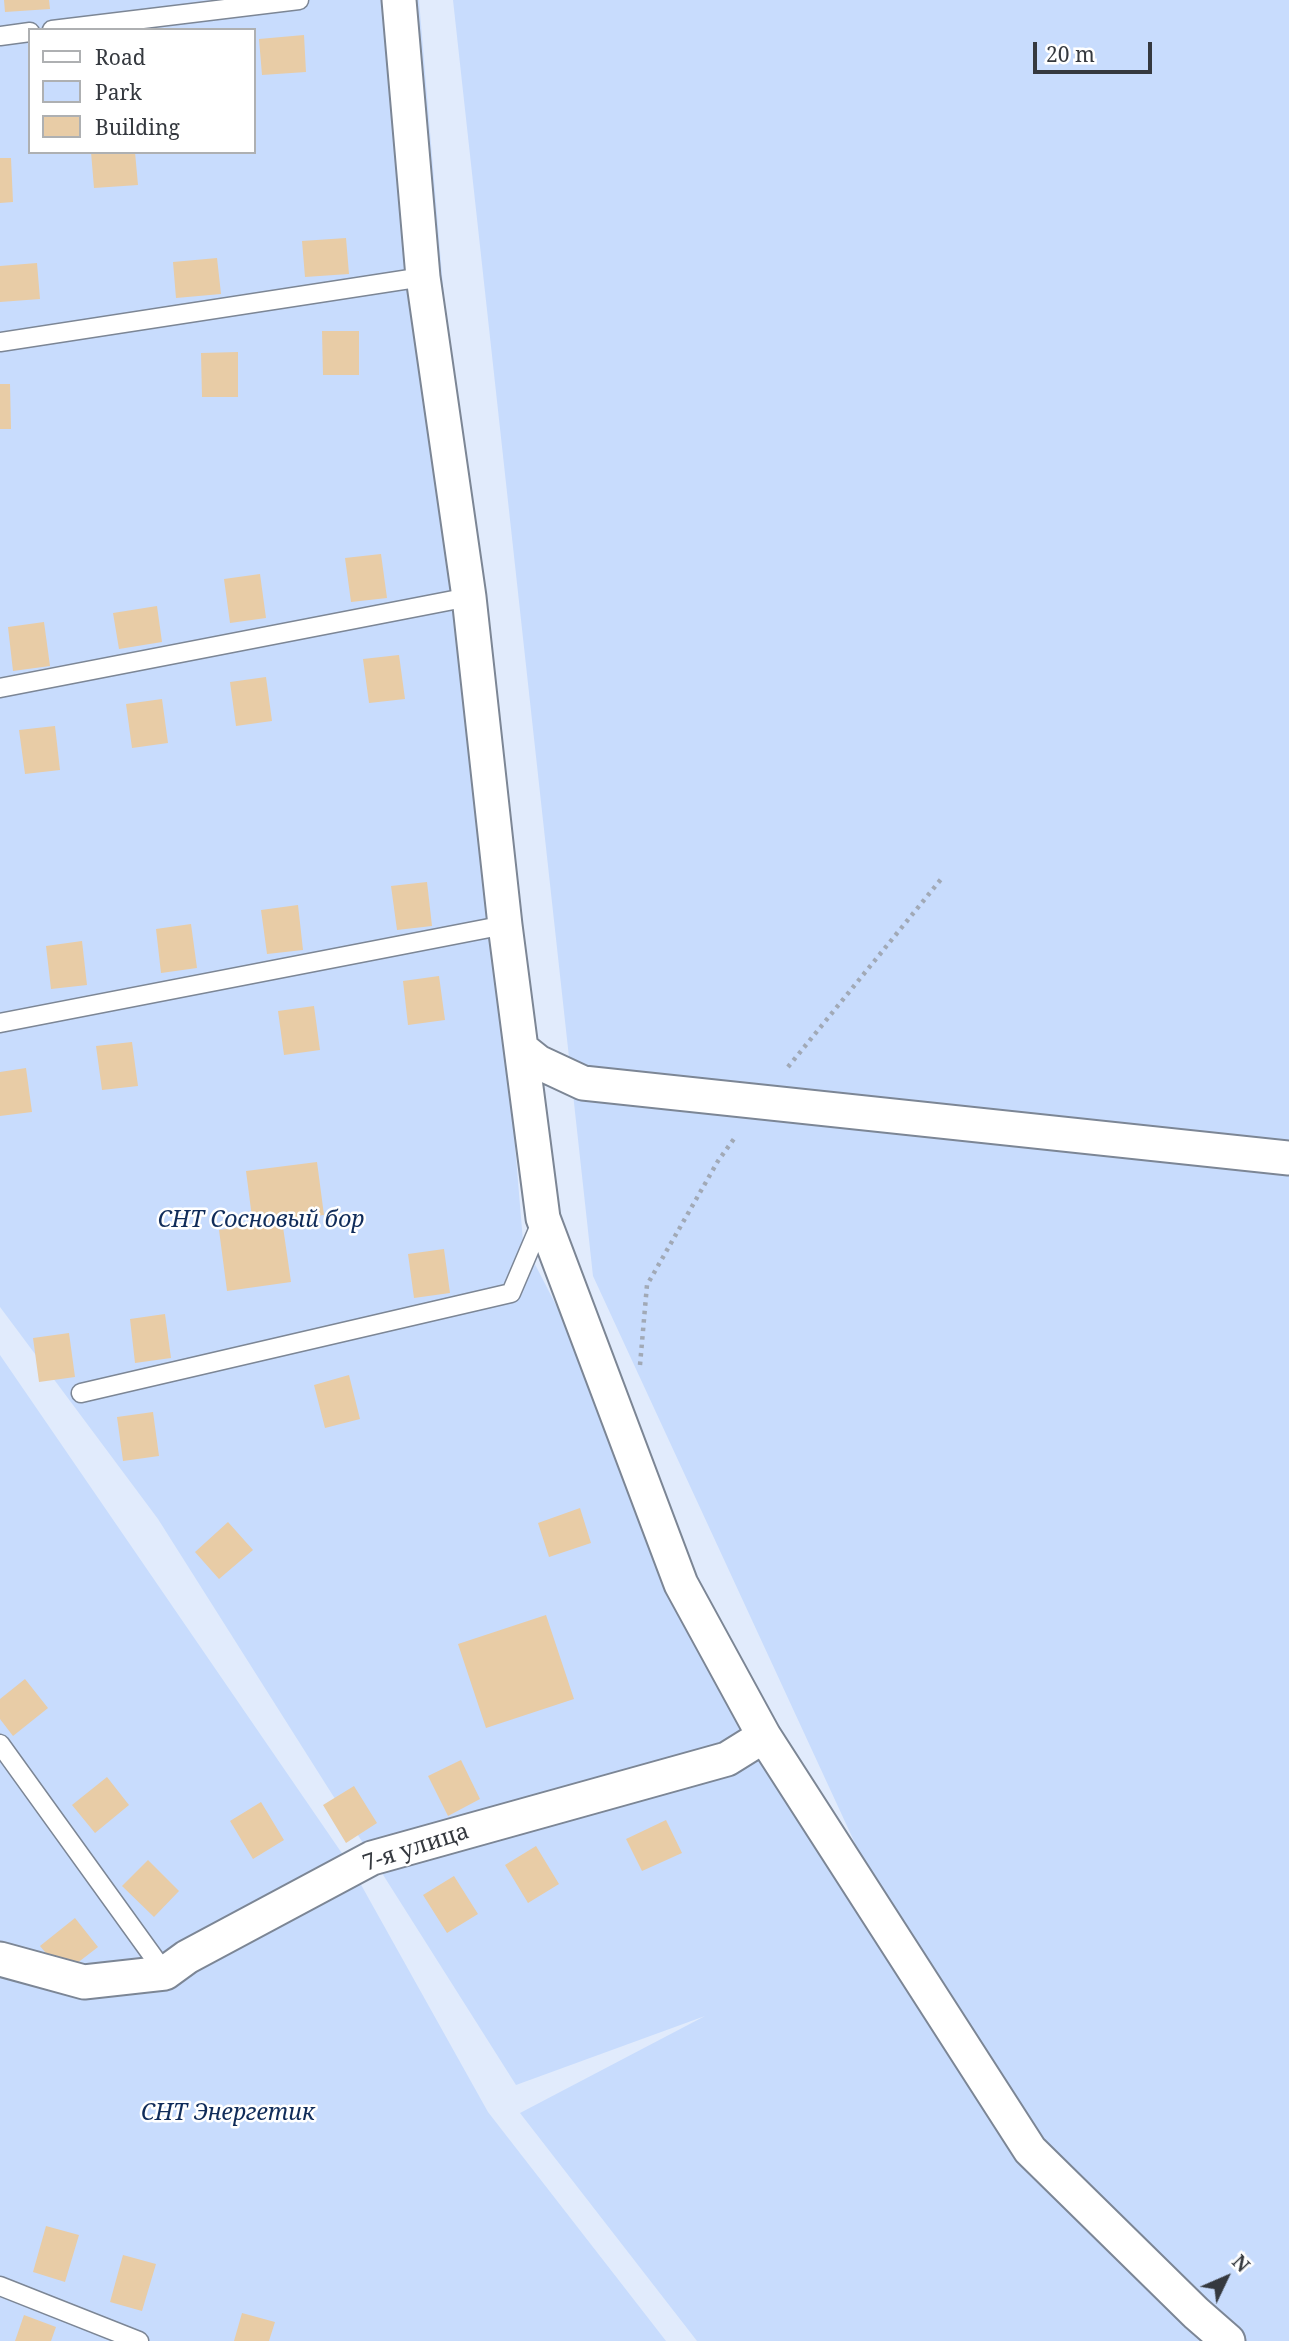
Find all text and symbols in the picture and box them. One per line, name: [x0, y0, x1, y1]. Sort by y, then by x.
legend: [28, 28, 256, 154]
scale bar: [1037, 28, 1156, 72]
text: 20 m: [1046, 40, 1095, 68]
text: Road: [95, 43, 146, 71]
text: Park: [95, 78, 142, 106]
text: Building: [95, 113, 180, 141]
park label: СНТ Сосновый бор: [158, 1206, 364, 1234]
street label: 7-я улица: [359, 1818, 473, 1878]
park label: СНТ Энергетик: [141, 2099, 315, 2127]
north arrow: [1191, 2243, 1261, 2313]
text: N: [1227, 2249, 1256, 2278]

